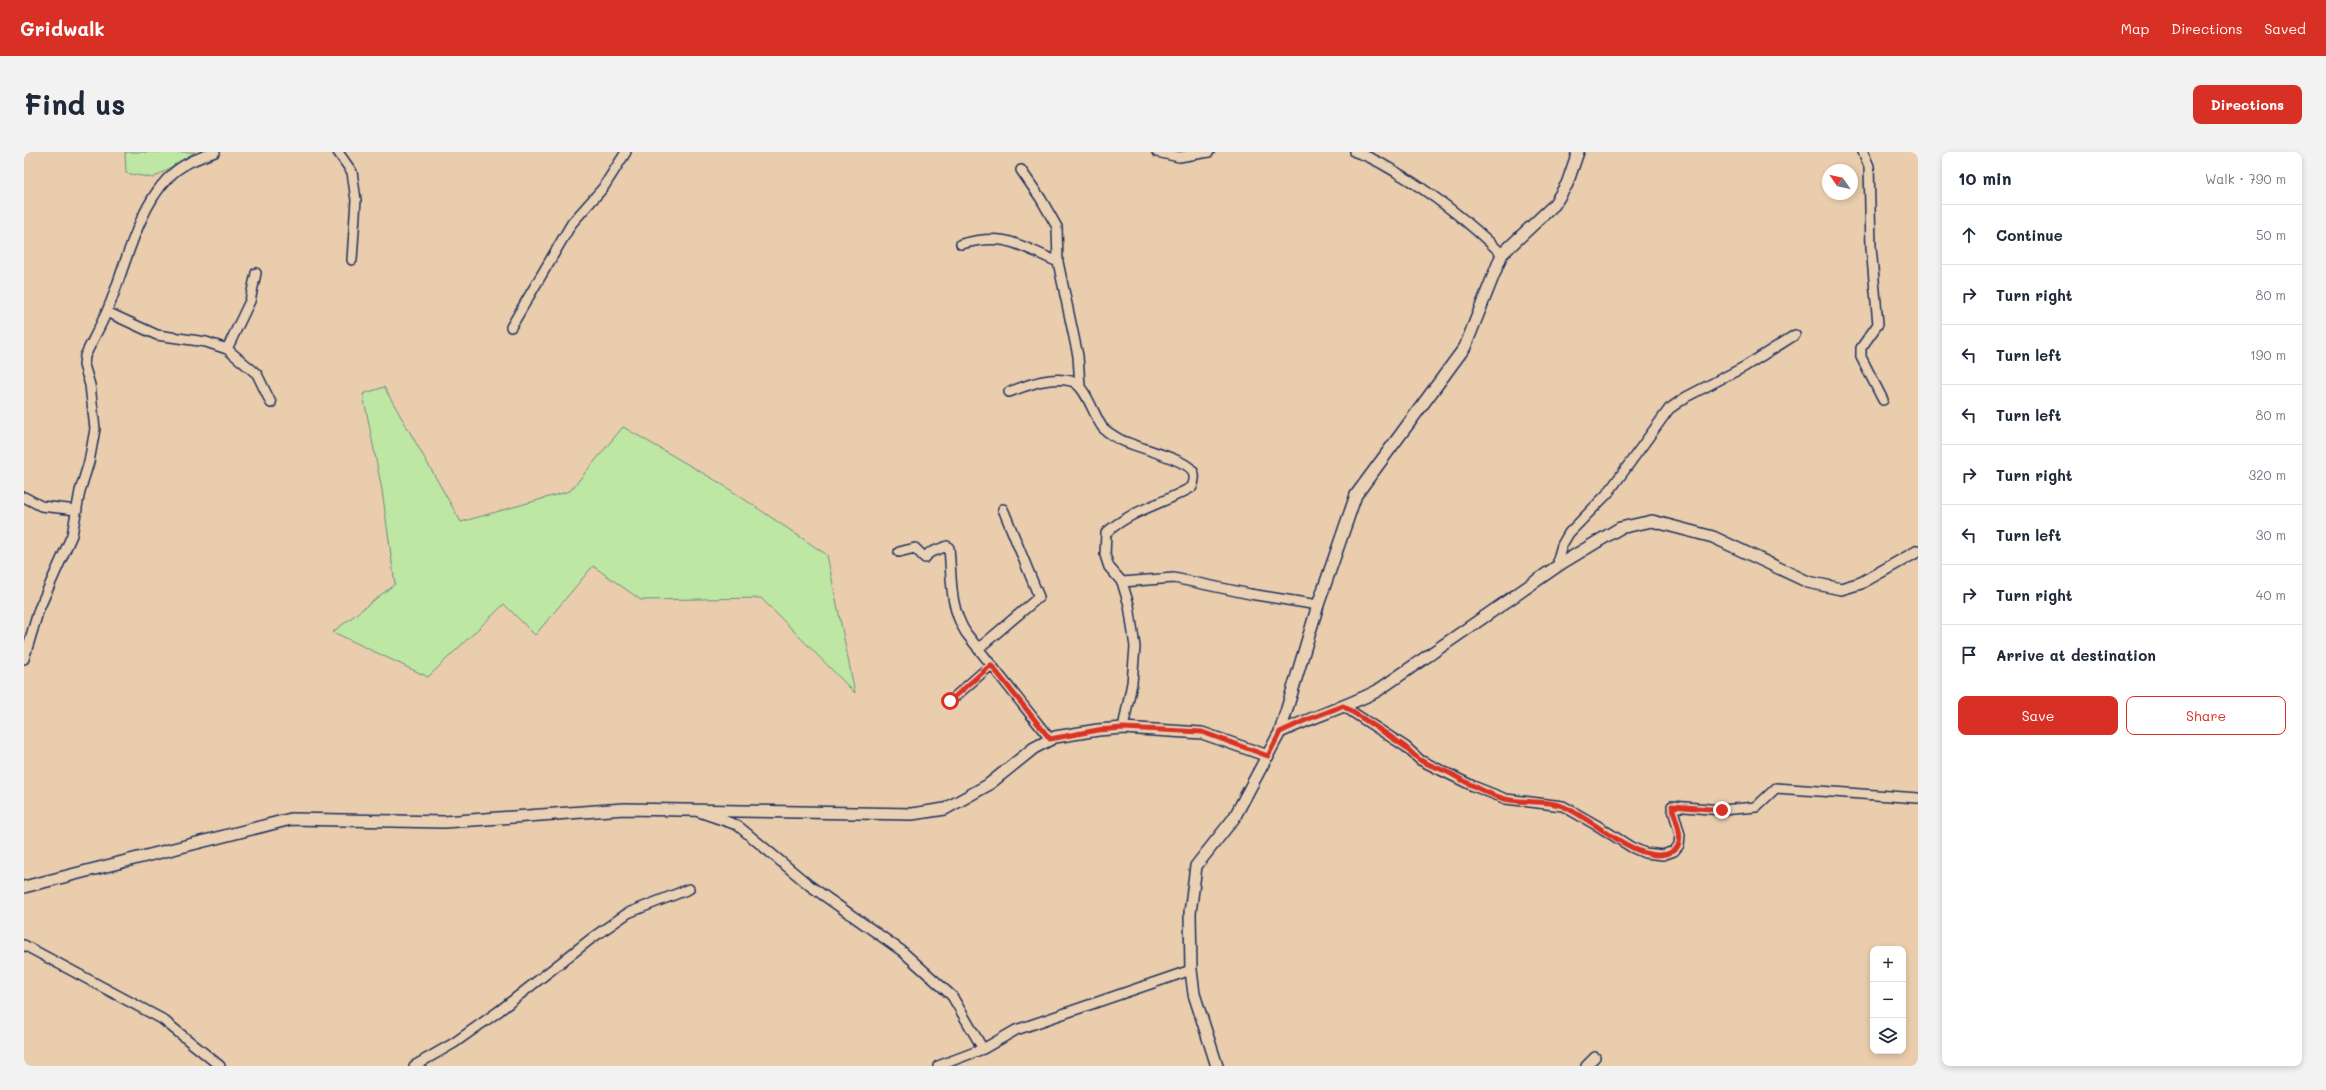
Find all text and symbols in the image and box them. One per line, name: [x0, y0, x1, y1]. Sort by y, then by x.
text: Gridwalk: [20, 16, 105, 41]
text: Map: [2121, 19, 2149, 38]
text: Directions: [2171, 19, 2242, 38]
text: Saved: [2264, 19, 2306, 38]
button: Directions: [2193, 85, 2302, 124]
text: Find us: [24, 86, 125, 122]
north arrow: [1822, 164, 1858, 200]
text: 10 min: [1958, 167, 2012, 189]
text: Walk · 790 m: [2205, 170, 2286, 187]
icon: ahead: [1958, 224, 1980, 246]
text: Continue: [1996, 225, 2063, 245]
text: 50 m: [2256, 226, 2286, 243]
icon: right: [1958, 284, 1980, 306]
text: Turn right: [1996, 285, 2073, 305]
text: 80 m: [2256, 286, 2286, 303]
icon: left: [1958, 344, 1980, 366]
text: Turn left: [1996, 345, 2061, 365]
text: 190 m: [2250, 346, 2286, 363]
icon: left: [1958, 404, 1980, 426]
text: Turn left: [1996, 405, 2061, 425]
text: 80 m: [2256, 406, 2286, 423]
icon: right: [1958, 464, 1980, 486]
text: Turn right: [1996, 465, 2073, 485]
text: 320 m: [2249, 466, 2286, 483]
icon: left: [1958, 524, 1980, 546]
text: Turn left: [1996, 525, 2061, 545]
text: 30 m: [2256, 526, 2286, 543]
icon: right: [1958, 584, 1980, 606]
text: Turn right: [1996, 585, 2073, 605]
text: 40 m: [2256, 586, 2286, 603]
icon: arrive: [1958, 644, 1980, 666]
text: Arrive at destination: [1996, 645, 2156, 665]
route start: [941, 692, 959, 710]
button: Save: [1958, 696, 2118, 735]
button: Share: [2126, 696, 2286, 735]
route end: [1713, 801, 1731, 819]
map controls: [1870, 946, 1906, 1054]
button: +: [1870, 946, 1906, 982]
button: −: [1870, 982, 1906, 1018]
button: layers: [1870, 1018, 1906, 1054]

